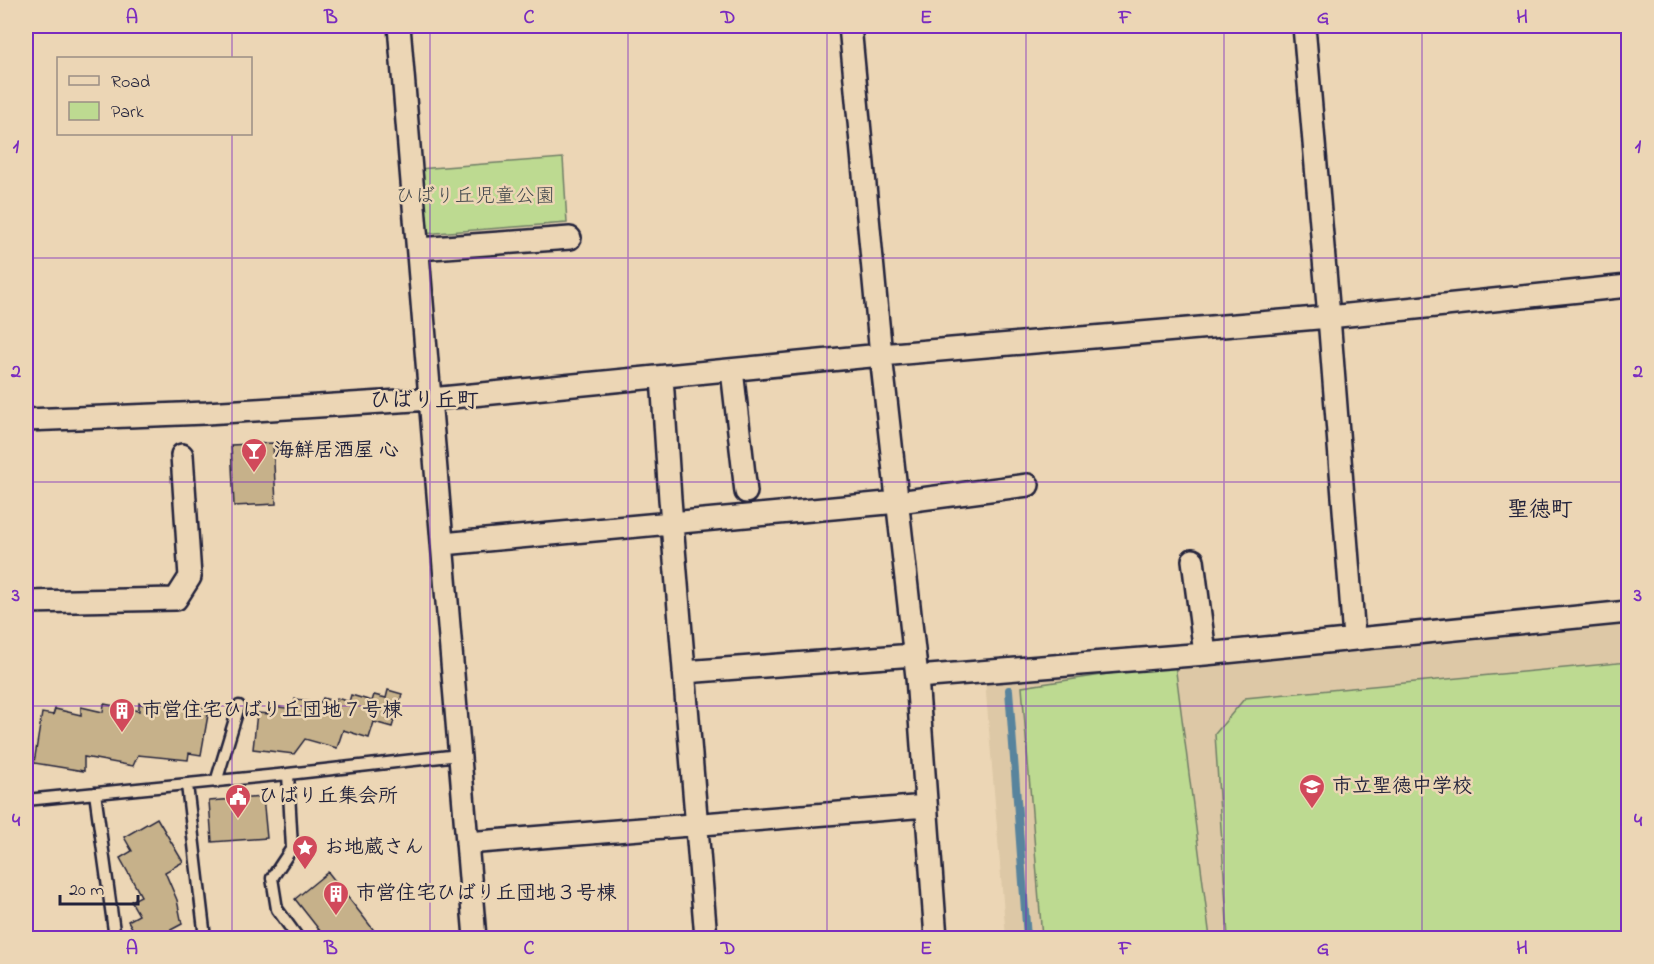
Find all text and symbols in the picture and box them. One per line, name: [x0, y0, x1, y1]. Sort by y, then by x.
text: A: [126, 4, 138, 33]
text: B: [323, 4, 338, 33]
text: C: [524, 4, 535, 33]
text: D: [720, 4, 735, 33]
text: E: [920, 4, 932, 33]
text: F: [1118, 4, 1132, 33]
text: G: [1317, 4, 1330, 33]
text: H: [1516, 4, 1528, 33]
legend: [57, 57, 252, 135]
text: Road: [111, 70, 150, 96]
text: Park: [111, 100, 144, 126]
text: 1: [13, 133, 20, 162]
text: 1: [1635, 133, 1642, 162]
park label: ひばり丘児童公園: [395, 183, 555, 212]
text: 2: [10, 358, 21, 387]
text: 2: [1632, 358, 1643, 387]
district label: ひばり丘町: [369, 386, 479, 418]
bar icon: 海鮮居酒屋 心: [239, 436, 269, 474]
place label: 海鮮居酒屋 心: [274, 437, 399, 466]
district label: 聖徳町: [1507, 495, 1573, 527]
text: 3: [11, 582, 20, 611]
text: 3: [1633, 582, 1642, 611]
building icon: 市営住宅ひばり丘団地７号棟: [107, 696, 137, 734]
place label: 市営住宅ひばり丘団地７号棟: [142, 697, 403, 726]
school or university icon: 市立聖徳中学校: [1297, 772, 1327, 810]
place label: 市立聖徳中学校: [1332, 773, 1472, 802]
public building icon: ひばり丘集会所: [223, 782, 253, 820]
place label: ひばり丘集会所: [258, 783, 398, 812]
text: 4: [12, 807, 21, 836]
text: 4: [1634, 807, 1643, 836]
place icon: お地蔵さん: [290, 833, 320, 871]
place label: お地蔵さん: [324, 834, 424, 863]
scale bar: [60, 868, 138, 906]
text: 20 m: [69, 878, 104, 904]
building icon: 市営住宅ひばり丘団地３号棟: [321, 879, 351, 917]
place label: 市営住宅ひばり丘団地３号棟: [356, 880, 617, 909]
text: A: [126, 935, 138, 964]
text: B: [323, 935, 338, 964]
text: C: [524, 935, 535, 964]
text: D: [720, 935, 735, 964]
text: E: [920, 935, 932, 964]
text: F: [1118, 935, 1132, 964]
text: G: [1317, 935, 1330, 964]
text: H: [1516, 935, 1528, 964]

